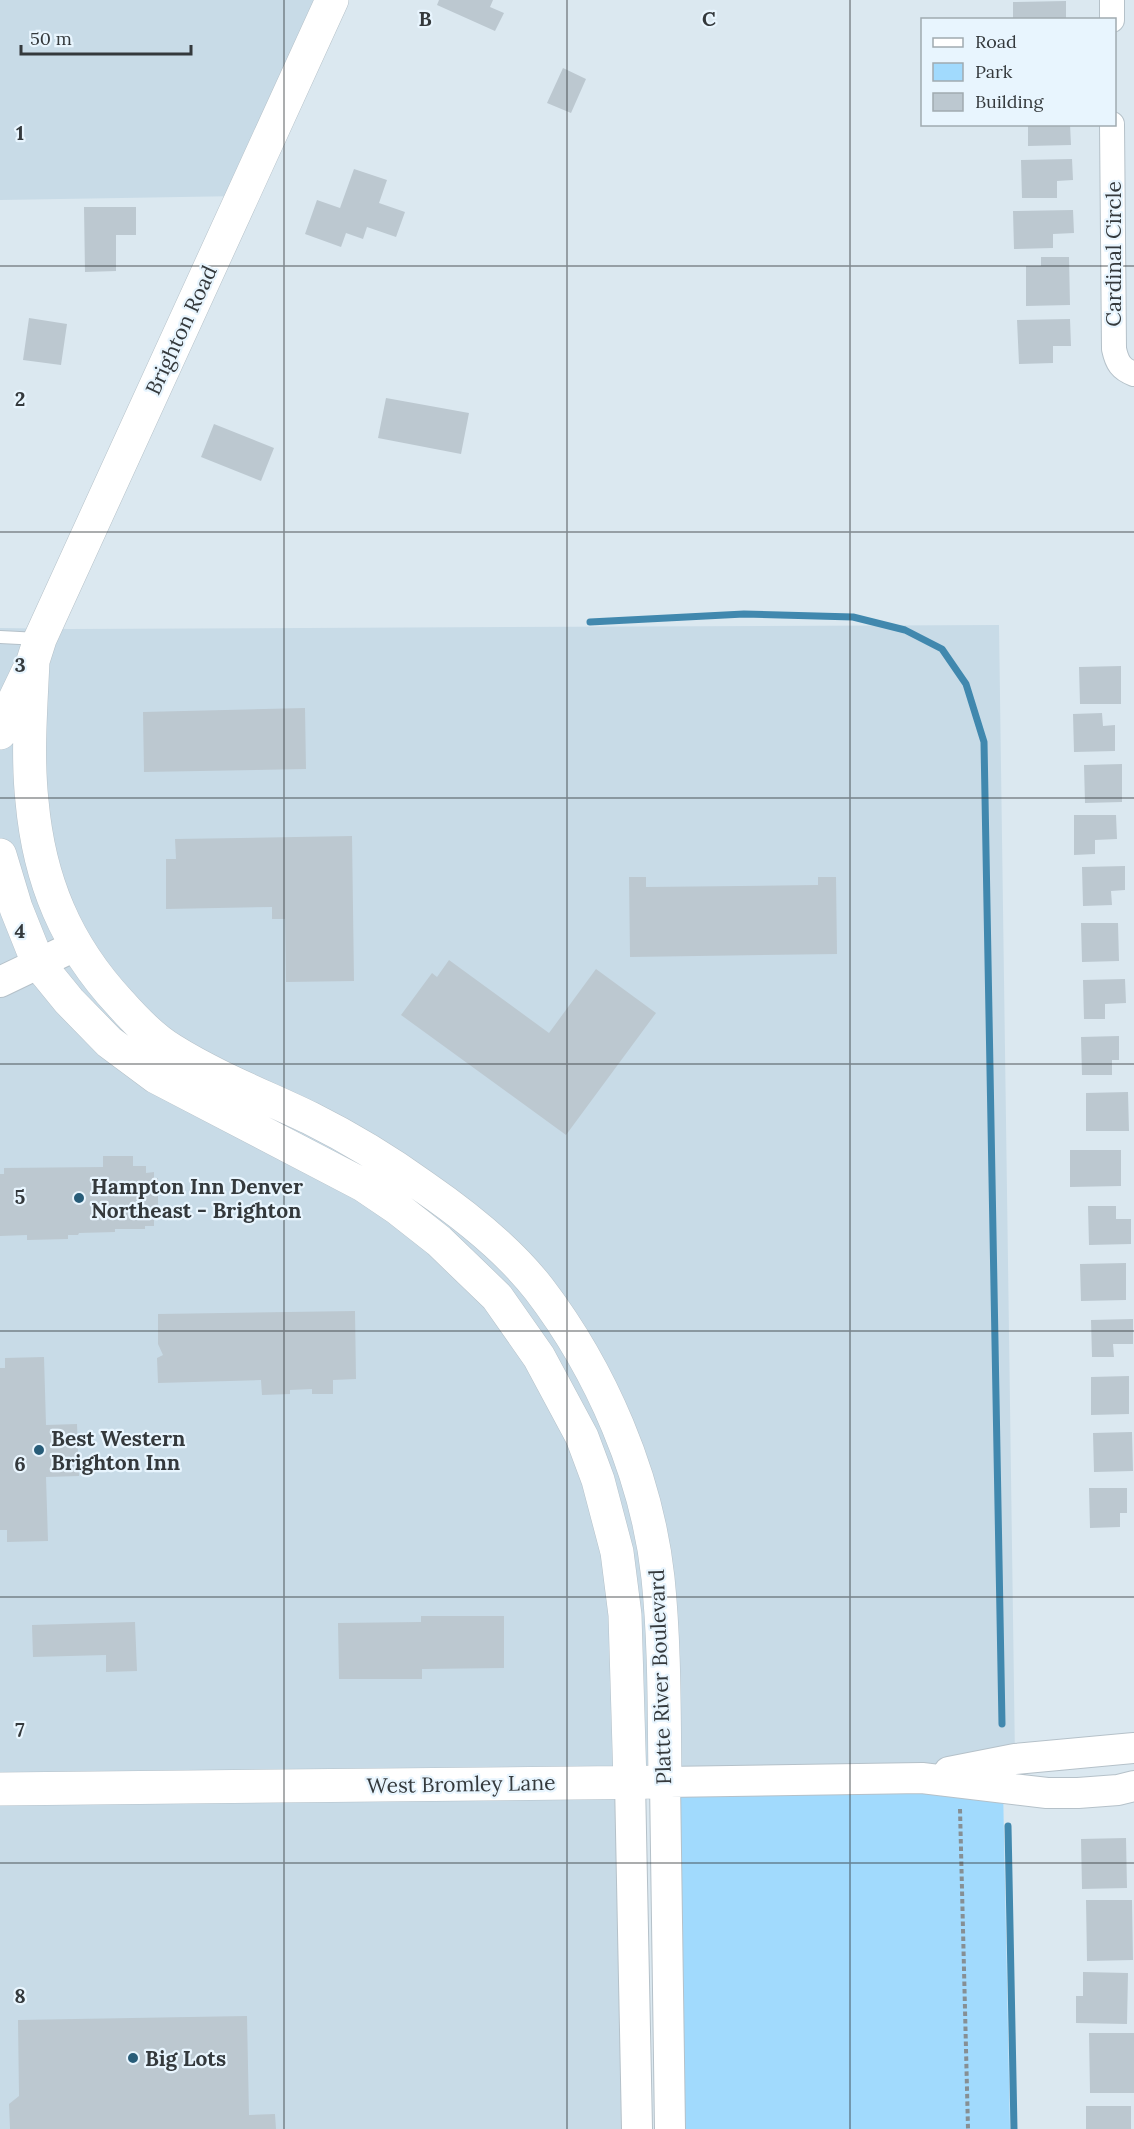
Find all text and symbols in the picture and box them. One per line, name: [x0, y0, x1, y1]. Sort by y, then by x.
text: B: [418, 6, 432, 31]
text: C: [702, 6, 716, 31]
scale bar: [21, 18, 190, 56]
legend: [921, 18, 1116, 126]
text: 50 m: [30, 27, 72, 50]
text: Road: [975, 30, 1017, 53]
text: Park: [975, 60, 1013, 83]
text: Building: [975, 90, 1045, 113]
text: 1: [16, 120, 24, 145]
street label: Cardinal Circle: [1100, 181, 1127, 327]
street label: Brighton Road: [139, 261, 223, 399]
text: 2: [15, 386, 25, 411]
text: 3: [14, 652, 26, 677]
text: 4: [15, 918, 26, 943]
place label: Hampton Inn Denver Northeast - Brighton: [91, 1173, 303, 1224]
text: 5: [15, 1184, 26, 1209]
marker: Hampton Inn Denver Northeast - Brighton: [72, 1191, 86, 1205]
place label: Best Western Brighton Inn: [51, 1425, 185, 1476]
marker: Best Western Brighton Inn: [32, 1443, 46, 1457]
text: 6: [14, 1451, 26, 1476]
street label: Platte River Boulevard: [643, 1569, 677, 1785]
text: 7: [15, 1717, 25, 1742]
street label: West Bromley Lane: [366, 1769, 556, 1799]
text: 8: [14, 1983, 26, 2008]
place label: Big Lots: [145, 2045, 226, 2072]
marker: Big Lots: [126, 2051, 140, 2065]

